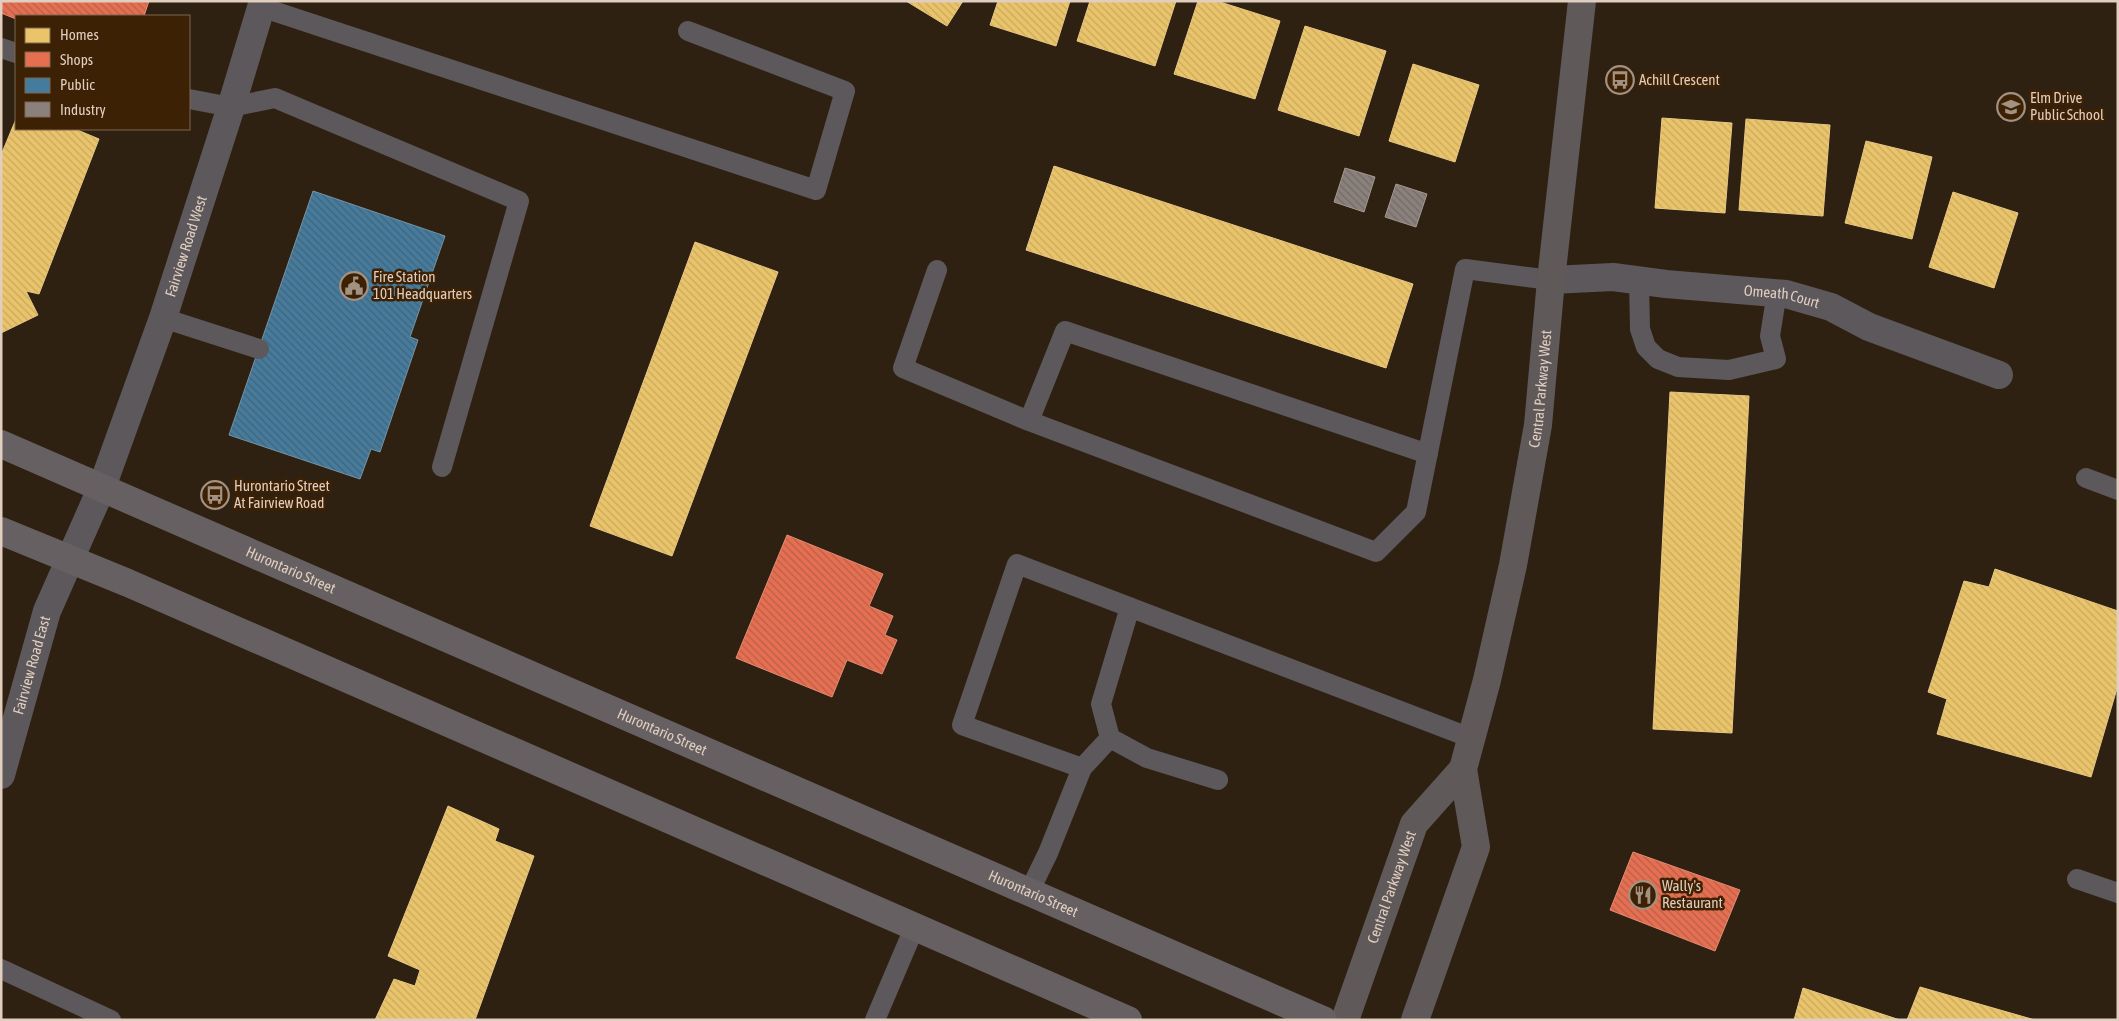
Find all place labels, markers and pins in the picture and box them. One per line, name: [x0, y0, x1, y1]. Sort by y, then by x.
bus stop icon: Achill Crescent: [1605, 65, 1635, 95]
place label: Achill Crescent: [1639, 71, 1720, 88]
place label: Elm Drive Public School: [2030, 89, 2104, 123]
school or university icon: Elm Drive Public School: [1996, 92, 2026, 122]
place label: Fire Station 101 Headquarters: [373, 268, 472, 302]
public building icon: Fire Station 101 Headquarters: [339, 271, 369, 301]
place label: Hurontario Street At Fairview Road: [234, 477, 330, 511]
bus stop icon: Hurontario Street At Fairview Road: [200, 480, 230, 510]
place label: Wally's Restaurant: [1662, 877, 1723, 911]
restaurant icon: Wally's Restaurant: [1628, 880, 1658, 910]

